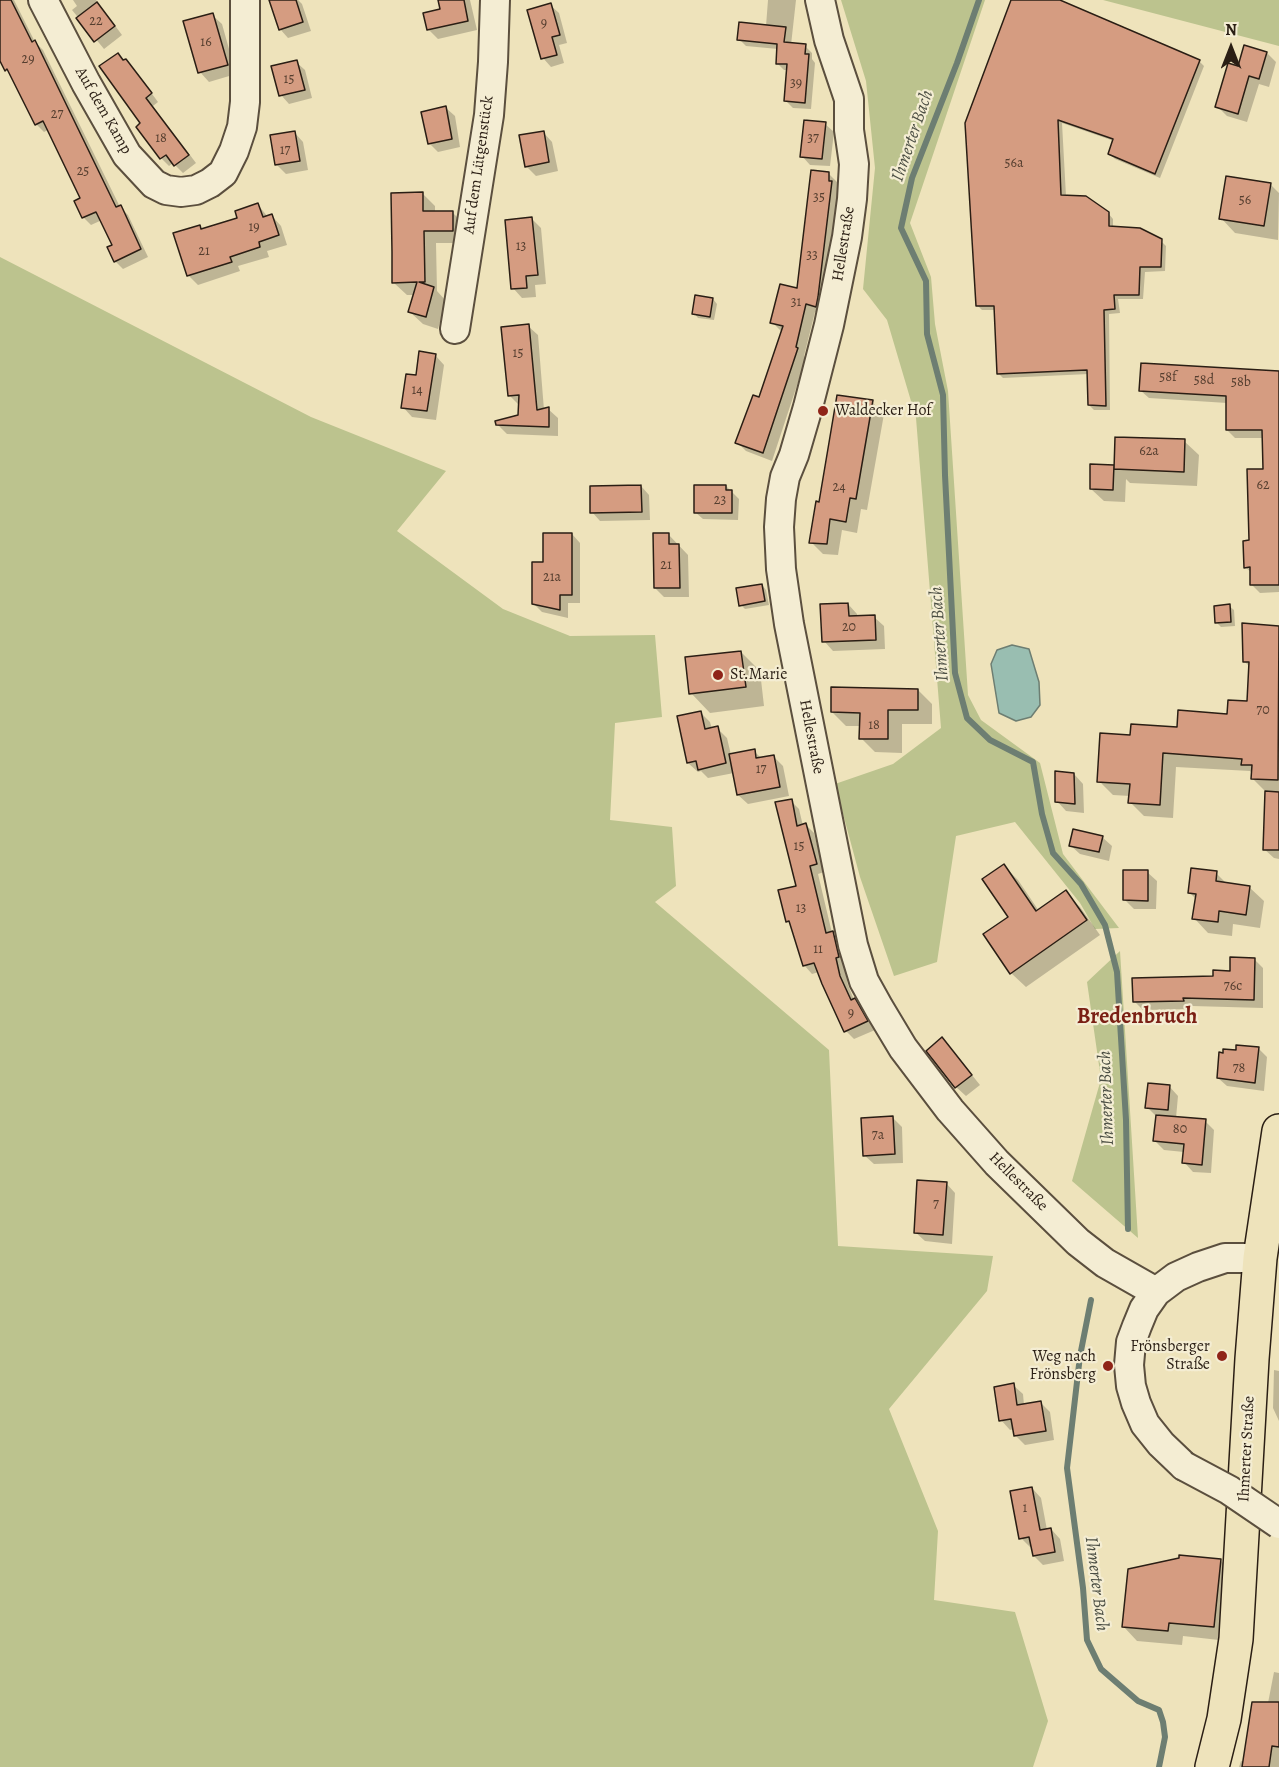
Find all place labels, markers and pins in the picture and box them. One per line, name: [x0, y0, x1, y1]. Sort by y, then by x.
place label: Waldecker Hof: [835, 401, 932, 421]
marker: Waldecker Hof: [816, 404, 830, 418]
place label: St.Marie: [730, 665, 787, 685]
marker: St.Marie: [711, 668, 725, 682]
place label: Frönsberger Straße: [1130, 1337, 1210, 1375]
place label: Weg nach Frönsberg: [1030, 1347, 1096, 1385]
marker: Frönsberger Straße: [1215, 1349, 1229, 1363]
marker: Weg nach Frönsberg: [1101, 1359, 1115, 1373]

